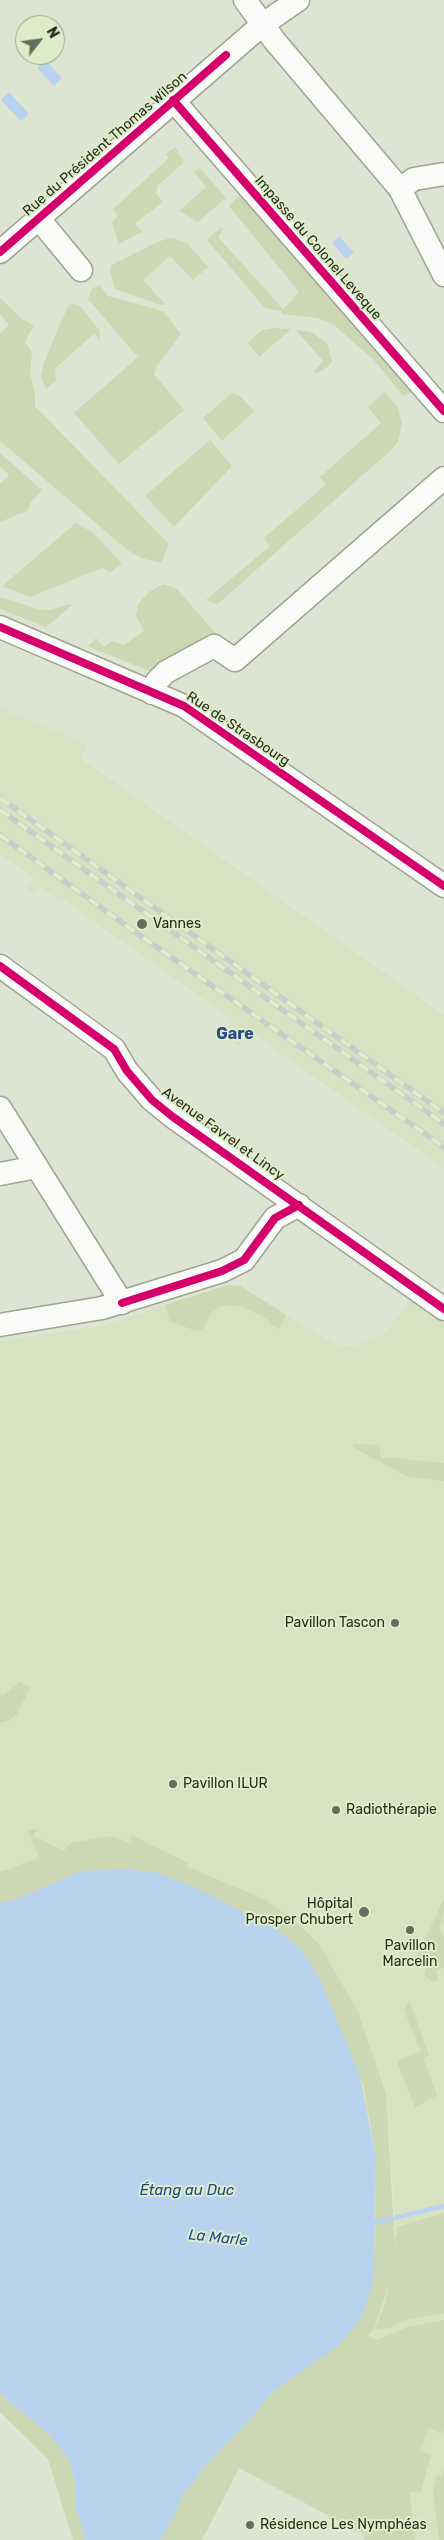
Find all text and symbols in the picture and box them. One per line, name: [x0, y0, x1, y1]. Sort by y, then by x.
north arrow: [15, 15, 65, 65]
text: N: [43, 24, 62, 41]
street label: Rue du Président Thomas Wilson: [20, 68, 190, 220]
street label: Impasse du Colonel Leveque: [251, 173, 385, 323]
street label: Rue de Strasbourg: [183, 688, 293, 770]
place label: Vannes: [153, 916, 201, 932]
marker: Vannes: [135, 917, 149, 931]
district label: Gare: [216, 1024, 254, 1044]
street label: Avenue Favrel et Lincy: [159, 1084, 287, 1184]
place label: Pavillon Tascon: [285, 1615, 385, 1631]
marker: Pavillon Tascon: [389, 1617, 401, 1629]
place label: Pavillon ILUR: [183, 1776, 268, 1792]
marker: Pavillon ILUR: [167, 1778, 179, 1790]
place label: Radiothérapie: [346, 1802, 437, 1818]
marker: Radiothérapie: [330, 1804, 342, 1816]
place label: Hôpital Prosper Chubert: [245, 1896, 353, 1928]
marker: Hôpital Prosper Chubert: [357, 1905, 371, 1919]
marker: Pavillon Marcelin: [404, 1924, 416, 1936]
place label: Pavillon Marcelin: [383, 1938, 437, 1970]
water label: Étang au Duc: [140, 2182, 234, 2200]
water label: La Marle: [188, 2226, 248, 2250]
place label: Résidence Les Nymphéas: [260, 2517, 427, 2533]
marker: Résidence Les Nymphéas: [244, 2519, 256, 2531]

